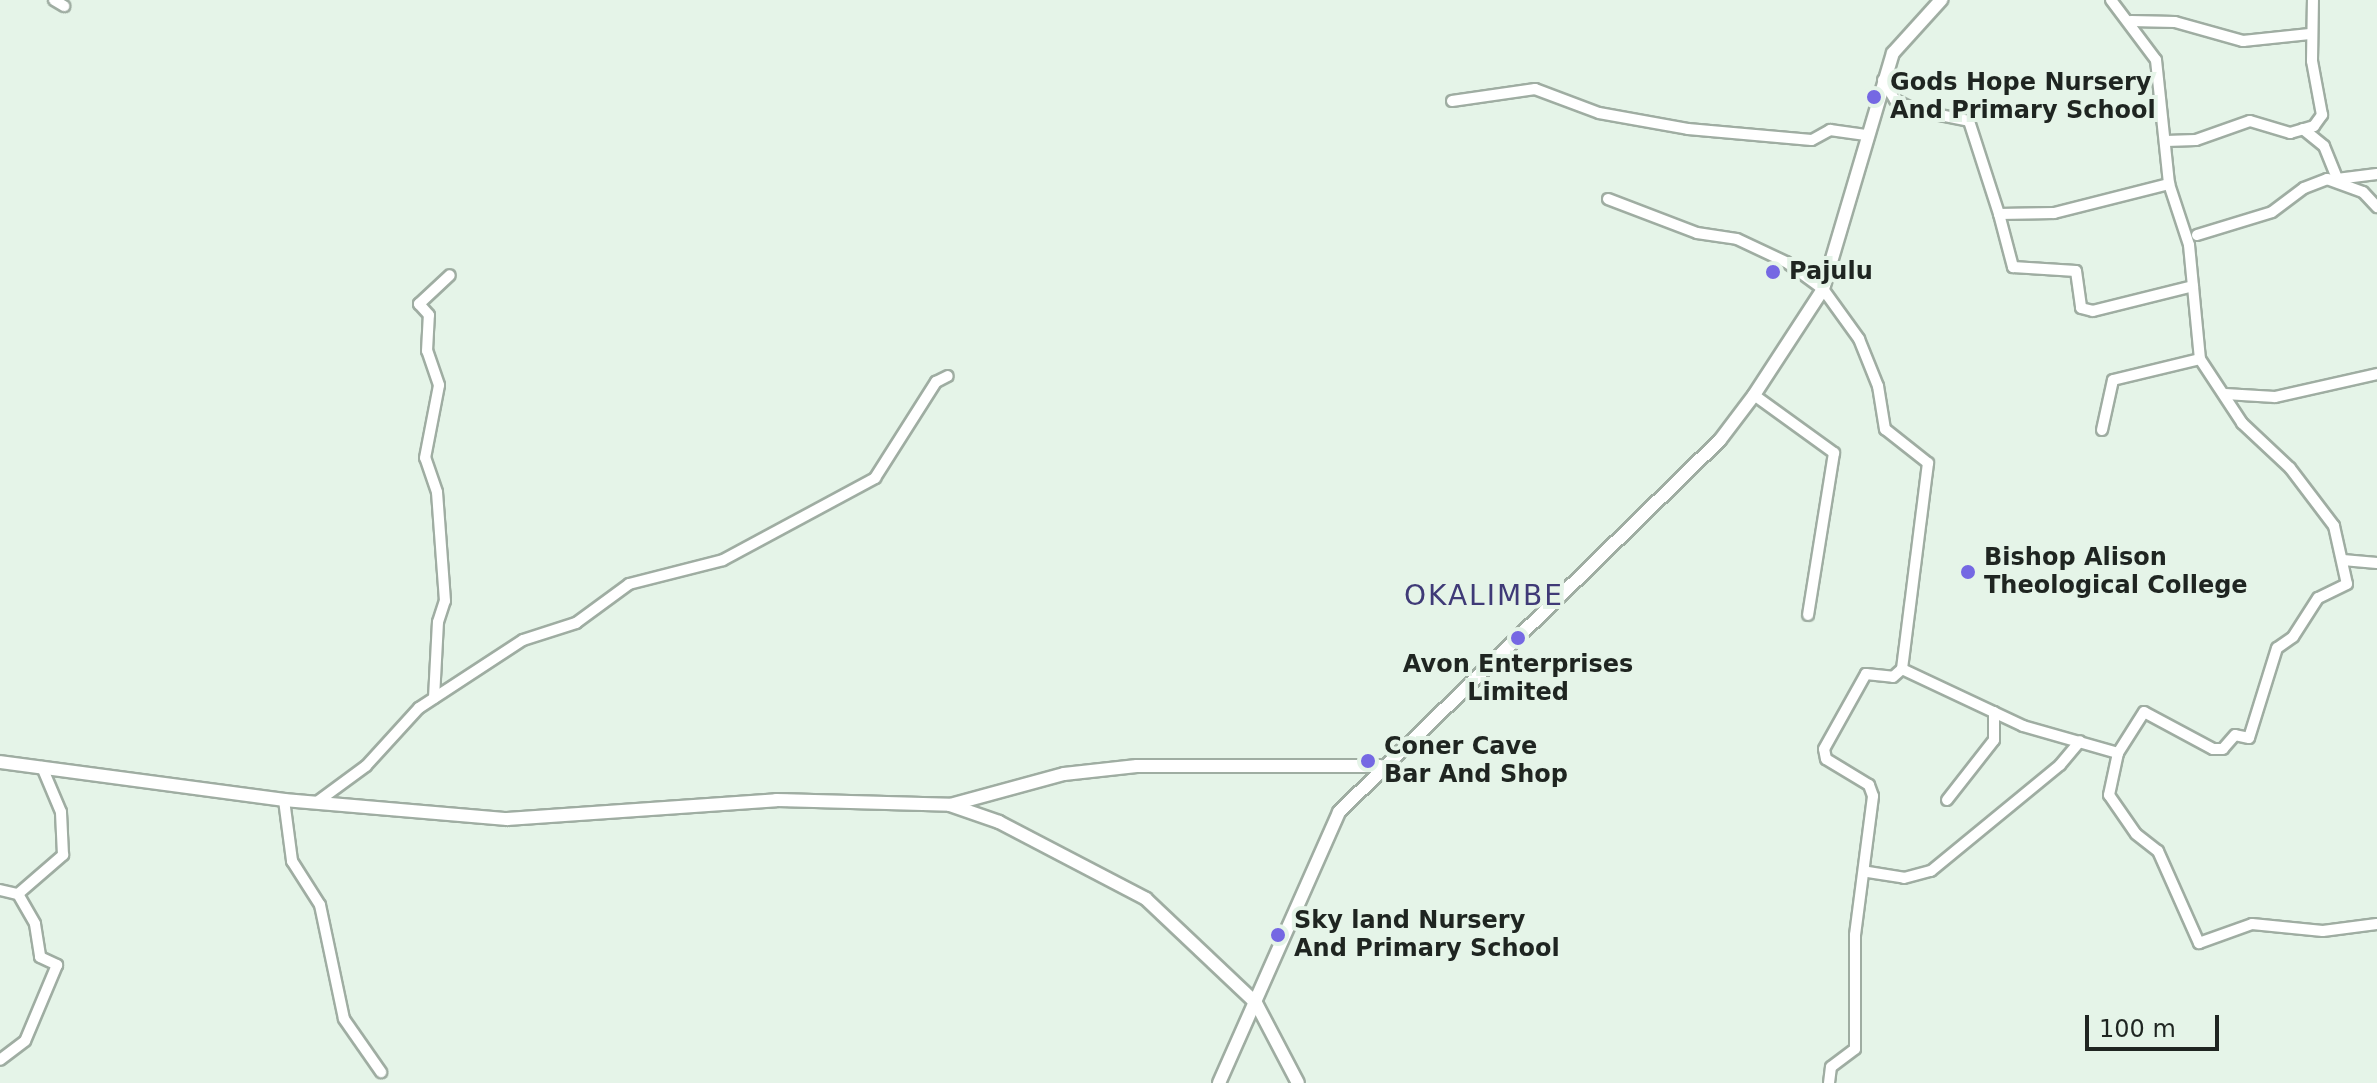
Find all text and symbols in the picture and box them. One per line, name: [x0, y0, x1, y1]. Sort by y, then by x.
place label: Gods Hope Nursery And Primary School: [1890, 69, 2156, 125]
marker: Gods Hope Nursery And Primary School: [1865, 88, 1883, 106]
place label: Pajulu: [1789, 258, 1873, 286]
marker: Pajulu: [1764, 263, 1782, 281]
place label: Bishop Alison Theological College: [1984, 544, 2248, 600]
marker: Bishop Alison Theological College: [1959, 563, 1977, 581]
district label: OKALIMBE: [1404, 579, 1564, 613]
marker: Avon Enterprises Limited: [1509, 629, 1527, 647]
place label: Avon Enterprises Limited: [1403, 651, 1633, 707]
place label: Coner Cave Bar And Shop: [1384, 733, 1568, 789]
marker: Coner Cave Bar And Shop: [1359, 752, 1377, 770]
place label: Sky land Nursery And Primary School: [1294, 907, 1560, 963]
marker: Sky land Nursery And Primary School: [1269, 926, 1287, 944]
scale bar: [2089, 999, 2223, 1049]
text: 100 m: [2099, 1015, 2176, 1043]

